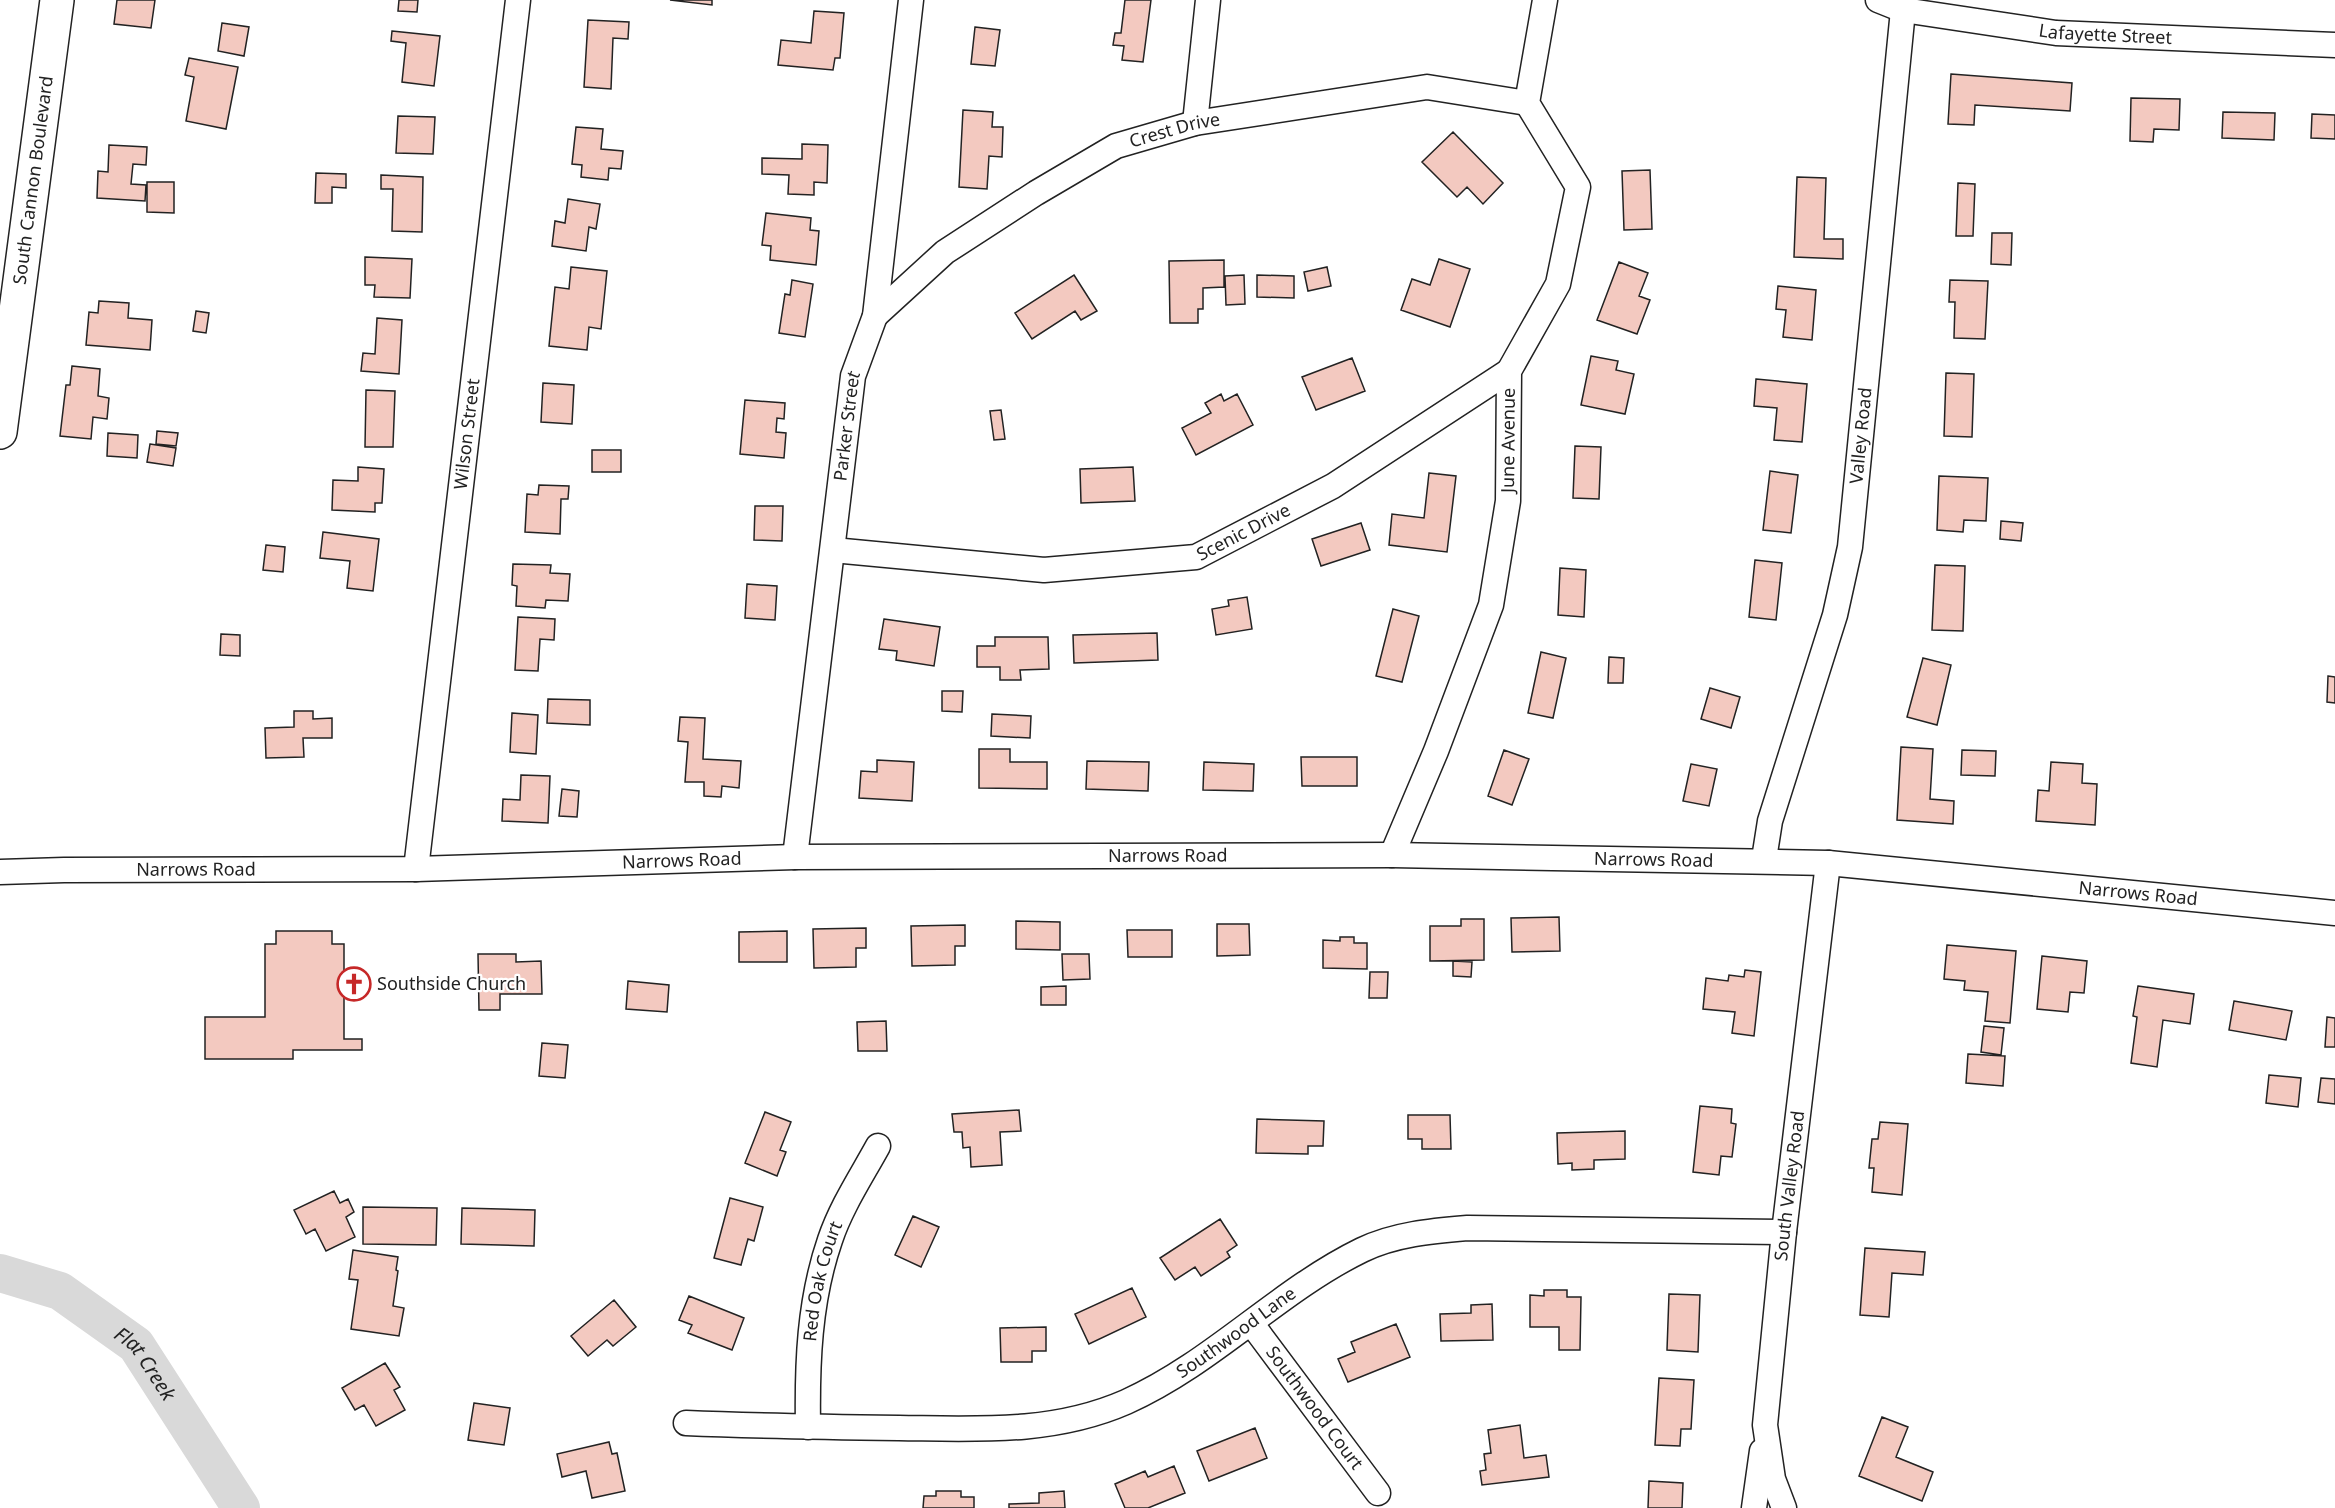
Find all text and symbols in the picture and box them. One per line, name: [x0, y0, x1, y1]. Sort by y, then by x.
street label: Lafayette Street: [2037, 18, 2173, 49]
street label: South Cannon Boulevard: [7, 74, 58, 286]
street label: Crest Drive: [1126, 106, 1222, 153]
street label: Parker Street: [827, 367, 865, 482]
street label: Wilson Street: [448, 377, 485, 491]
street label: Valley Road: [1843, 386, 1877, 485]
street label: June Avenue: [1495, 388, 1520, 495]
street label: Scenic Drive: [1192, 497, 1294, 566]
street label: Narrows Road: [1108, 843, 1228, 867]
street label: Narrows Road: [622, 846, 742, 873]
street label: Narrows Road: [1594, 846, 1714, 872]
street label: Narrows Road: [136, 856, 256, 881]
street label: Narrows Road: [2078, 875, 2199, 910]
church icon: Southside Church: [336, 966, 372, 1002]
place label: Southside Church: [377, 971, 526, 995]
street label: South Valley Road: [1768, 1109, 1809, 1262]
street label: Red Oak Court: [797, 1217, 847, 1343]
street label: Southwood Lane: [1171, 1281, 1300, 1383]
water label: Flat Creek: [109, 1320, 183, 1407]
street label: Southwood Court: [1261, 1341, 1370, 1474]

